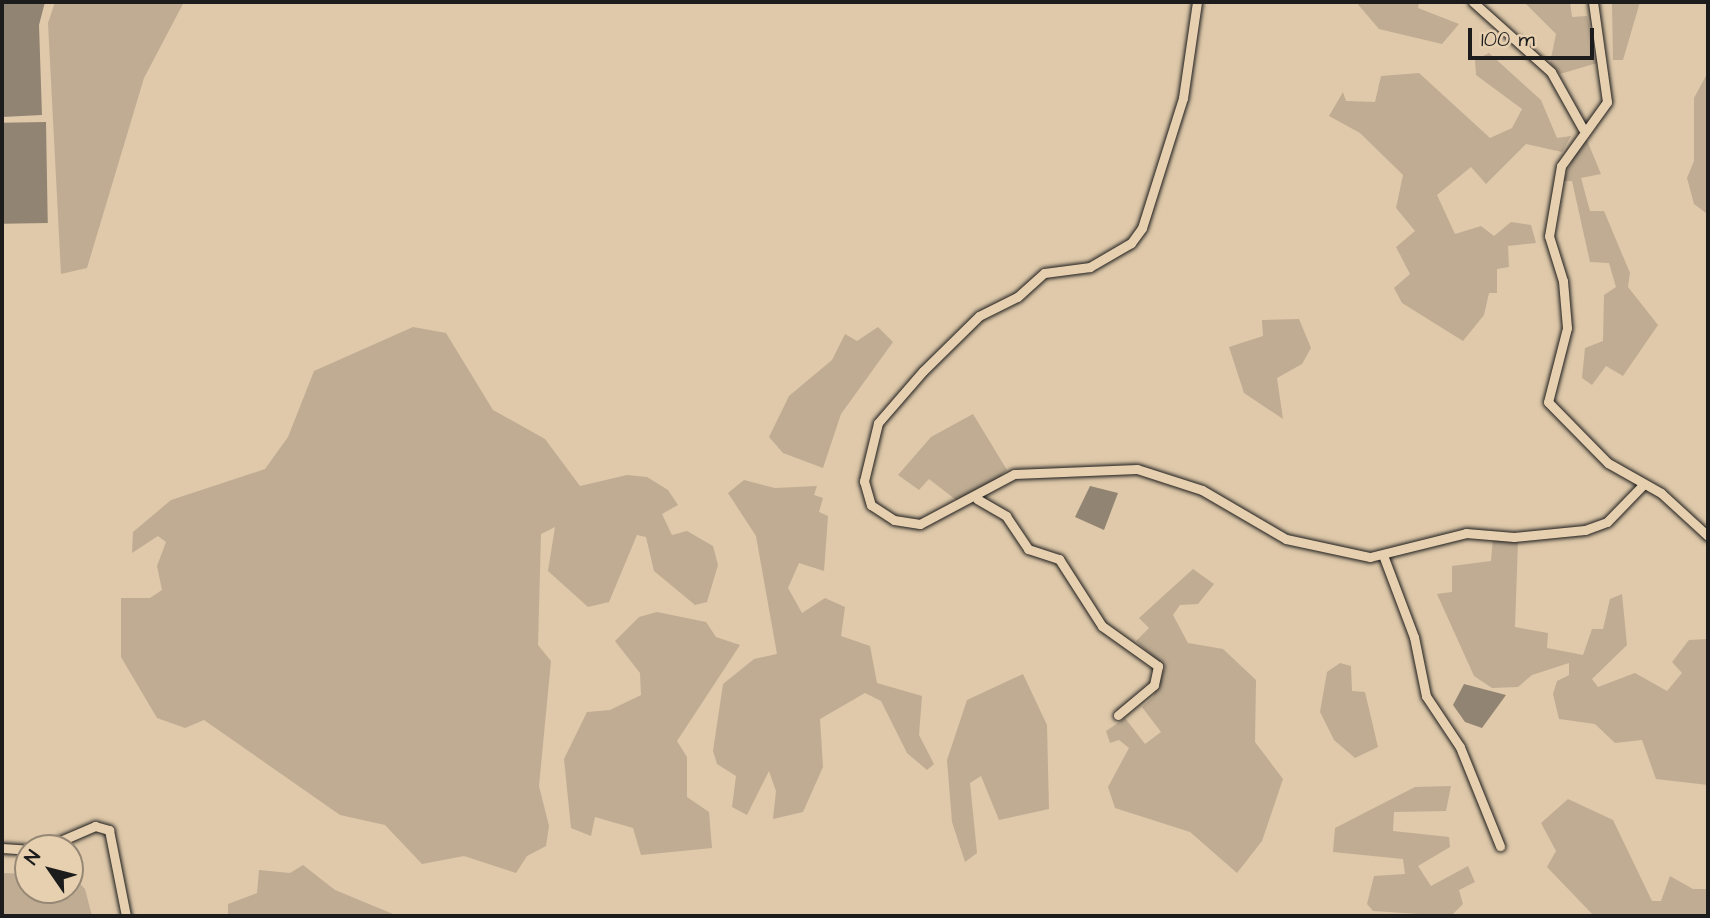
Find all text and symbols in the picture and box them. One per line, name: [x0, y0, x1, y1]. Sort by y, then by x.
scale bar: [1472, 14, 1598, 58]
text: 100 m: [1481, 25, 1535, 54]
north arrow: [14, 834, 84, 904]
text: N: [19, 845, 47, 870]

